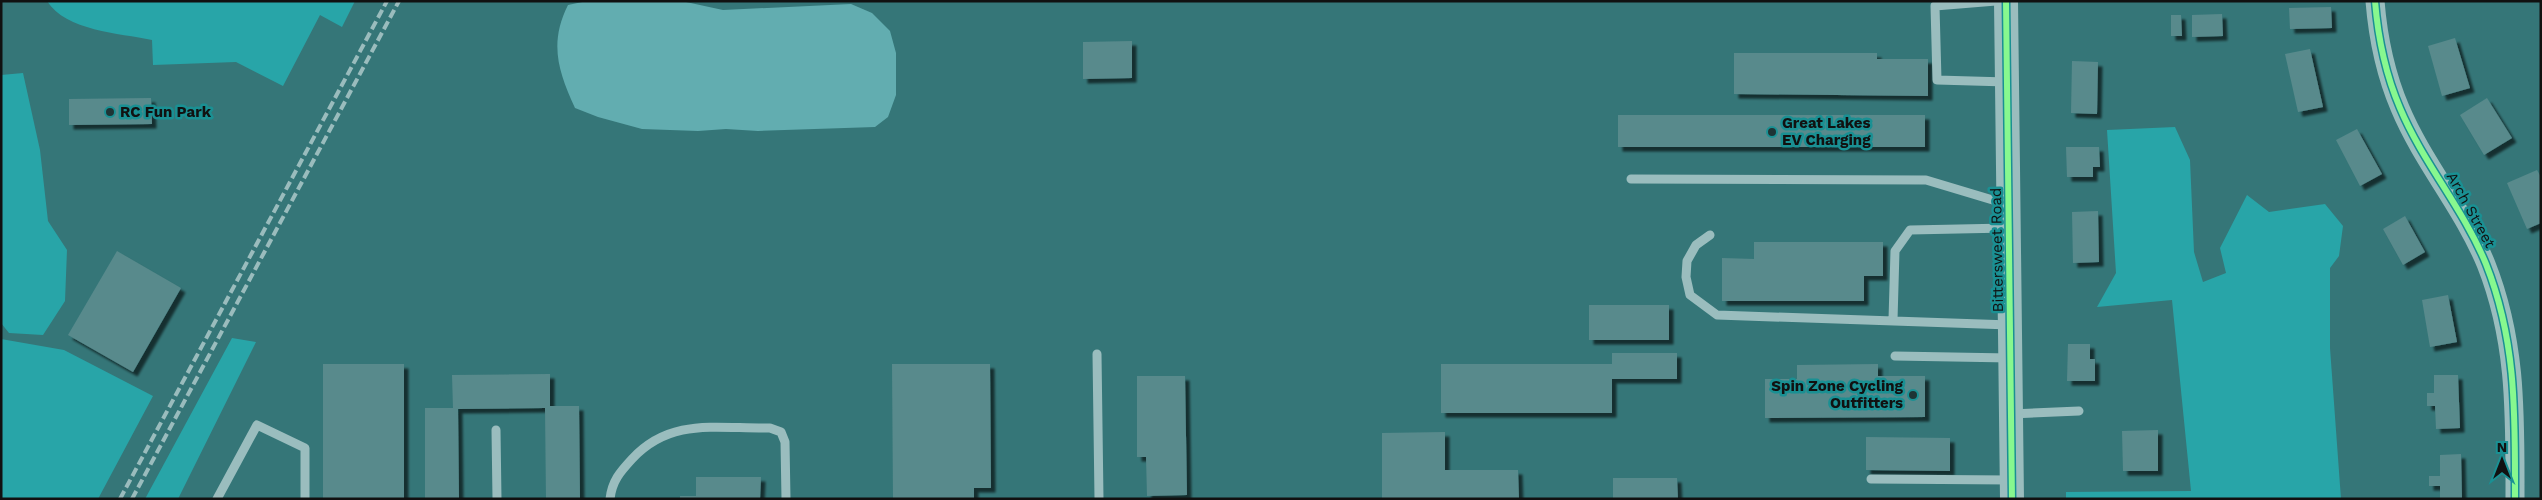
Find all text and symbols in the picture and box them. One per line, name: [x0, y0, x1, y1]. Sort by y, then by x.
place label: RC Fun Park: [120, 103, 212, 121]
marker: RC Fun Park: [104, 106, 116, 118]
place label: Great Lakes EV Charging: [1782, 114, 1871, 149]
marker: Great Lakes EV Charging: [1766, 126, 1778, 138]
street label: Arch Street: [2443, 169, 2500, 252]
street label: Bittersweet Road: [1987, 187, 2007, 313]
place label: Spin Zone Cycling Outfitters: [1771, 377, 1904, 412]
marker: Spin Zone Cycling Outfitters: [1907, 389, 1919, 401]
north arrow: [2477, 435, 2527, 485]
text: N: [2497, 439, 2507, 455]

